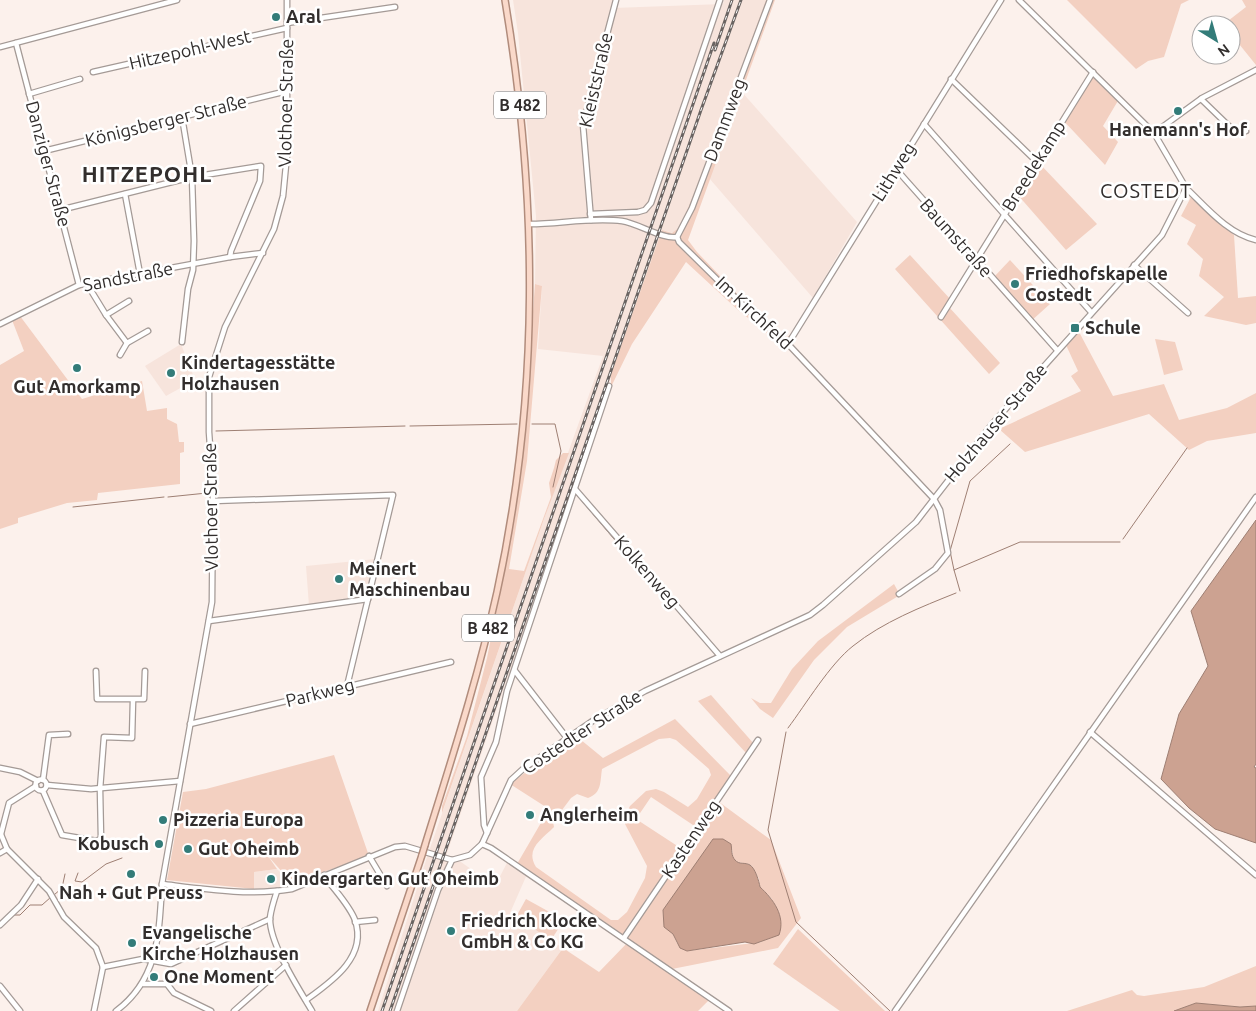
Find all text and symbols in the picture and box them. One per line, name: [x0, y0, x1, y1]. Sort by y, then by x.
place label: Aral: [286, 6, 322, 26]
marker: Aral: [270, 11, 282, 23]
north arrow: [1191, 15, 1241, 65]
street label: Hitzepohl-West: [127, 25, 253, 73]
street label: Kleiststraße: [574, 30, 616, 129]
street label: Vlothoer Straße: [274, 38, 296, 168]
text: N: [1215, 41, 1233, 60]
street label: Dammweg: [699, 75, 749, 164]
street label: Königsberger Straße: [83, 90, 249, 150]
road number: B 482: [494, 92, 546, 118]
street label: Danziger Straße: [23, 99, 75, 229]
marker: Hanemann's Hof: [1172, 105, 1184, 117]
street label: Breedekamp: [997, 117, 1069, 214]
place label: Hanemann's Hof: [1109, 119, 1248, 139]
street label: Lithweg: [867, 139, 919, 204]
district label: HITZEPOHL: [82, 161, 212, 186]
district label: COSTEDT: [1100, 179, 1192, 202]
street label: Baumstraße: [916, 194, 997, 281]
street label: Sandstraße: [81, 257, 175, 295]
place label: Friedhofskapelle Costedt: [1025, 263, 1168, 304]
street label: Im Kirchfeld: [712, 272, 797, 353]
marker: Friedhofskapelle Costedt: [1009, 278, 1021, 290]
place label: Schule: [1085, 317, 1141, 337]
marker: Schule: [1069, 322, 1081, 334]
place label: Kindertagesstätte Holzhausen: [181, 352, 335, 393]
street label: Holzhauser Straße: [940, 359, 1050, 485]
marker: Gut Amorkamp: [71, 362, 83, 374]
marker: Kindertagesstätte Holzhausen: [165, 367, 177, 379]
place label: Gut Amorkamp: [13, 376, 141, 396]
street label: Vlothoer Straße: [199, 442, 221, 572]
street label: Kolkenweg: [611, 531, 685, 612]
place label: Meinert Maschinenbau: [349, 558, 470, 599]
marker: Meinert Maschinenbau: [333, 573, 345, 585]
road number: B 482: [462, 614, 514, 641]
street label: Parkweg: [283, 674, 356, 710]
street label: Costedter Straße: [518, 685, 645, 777]
street label: Kastenweg: [657, 796, 723, 881]
place label: Anglerheim: [540, 804, 638, 824]
place label: Pizzeria Europa: [173, 809, 303, 829]
marker: Anglerheim: [524, 809, 536, 821]
marker: Pizzeria Europa: [157, 814, 169, 826]
place label: Kobusch: [78, 833, 149, 853]
marker: Kobusch: [153, 838, 165, 850]
place label: Gut Oheimb: [198, 838, 299, 858]
marker: Gut Oheimb: [182, 843, 194, 855]
marker: Nah + Gut Preuss: [125, 868, 137, 880]
place label: Kindergarten Gut Oheimb: [281, 868, 499, 888]
marker: Kindergarten Gut Oheimb: [265, 873, 277, 885]
place label: Nah + Gut Preuss: [59, 882, 203, 902]
place label: Friedrich Klocke GmbH & Co KG: [461, 910, 597, 951]
place label: Evangelische Kirche Holzhausen: [142, 922, 299, 963]
marker: Friedrich Klocke GmbH & Co KG: [445, 925, 457, 937]
marker: Evangelische Kirche Holzhausen: [126, 937, 138, 949]
place label: One Moment: [164, 966, 275, 986]
marker: One Moment: [148, 971, 160, 983]

